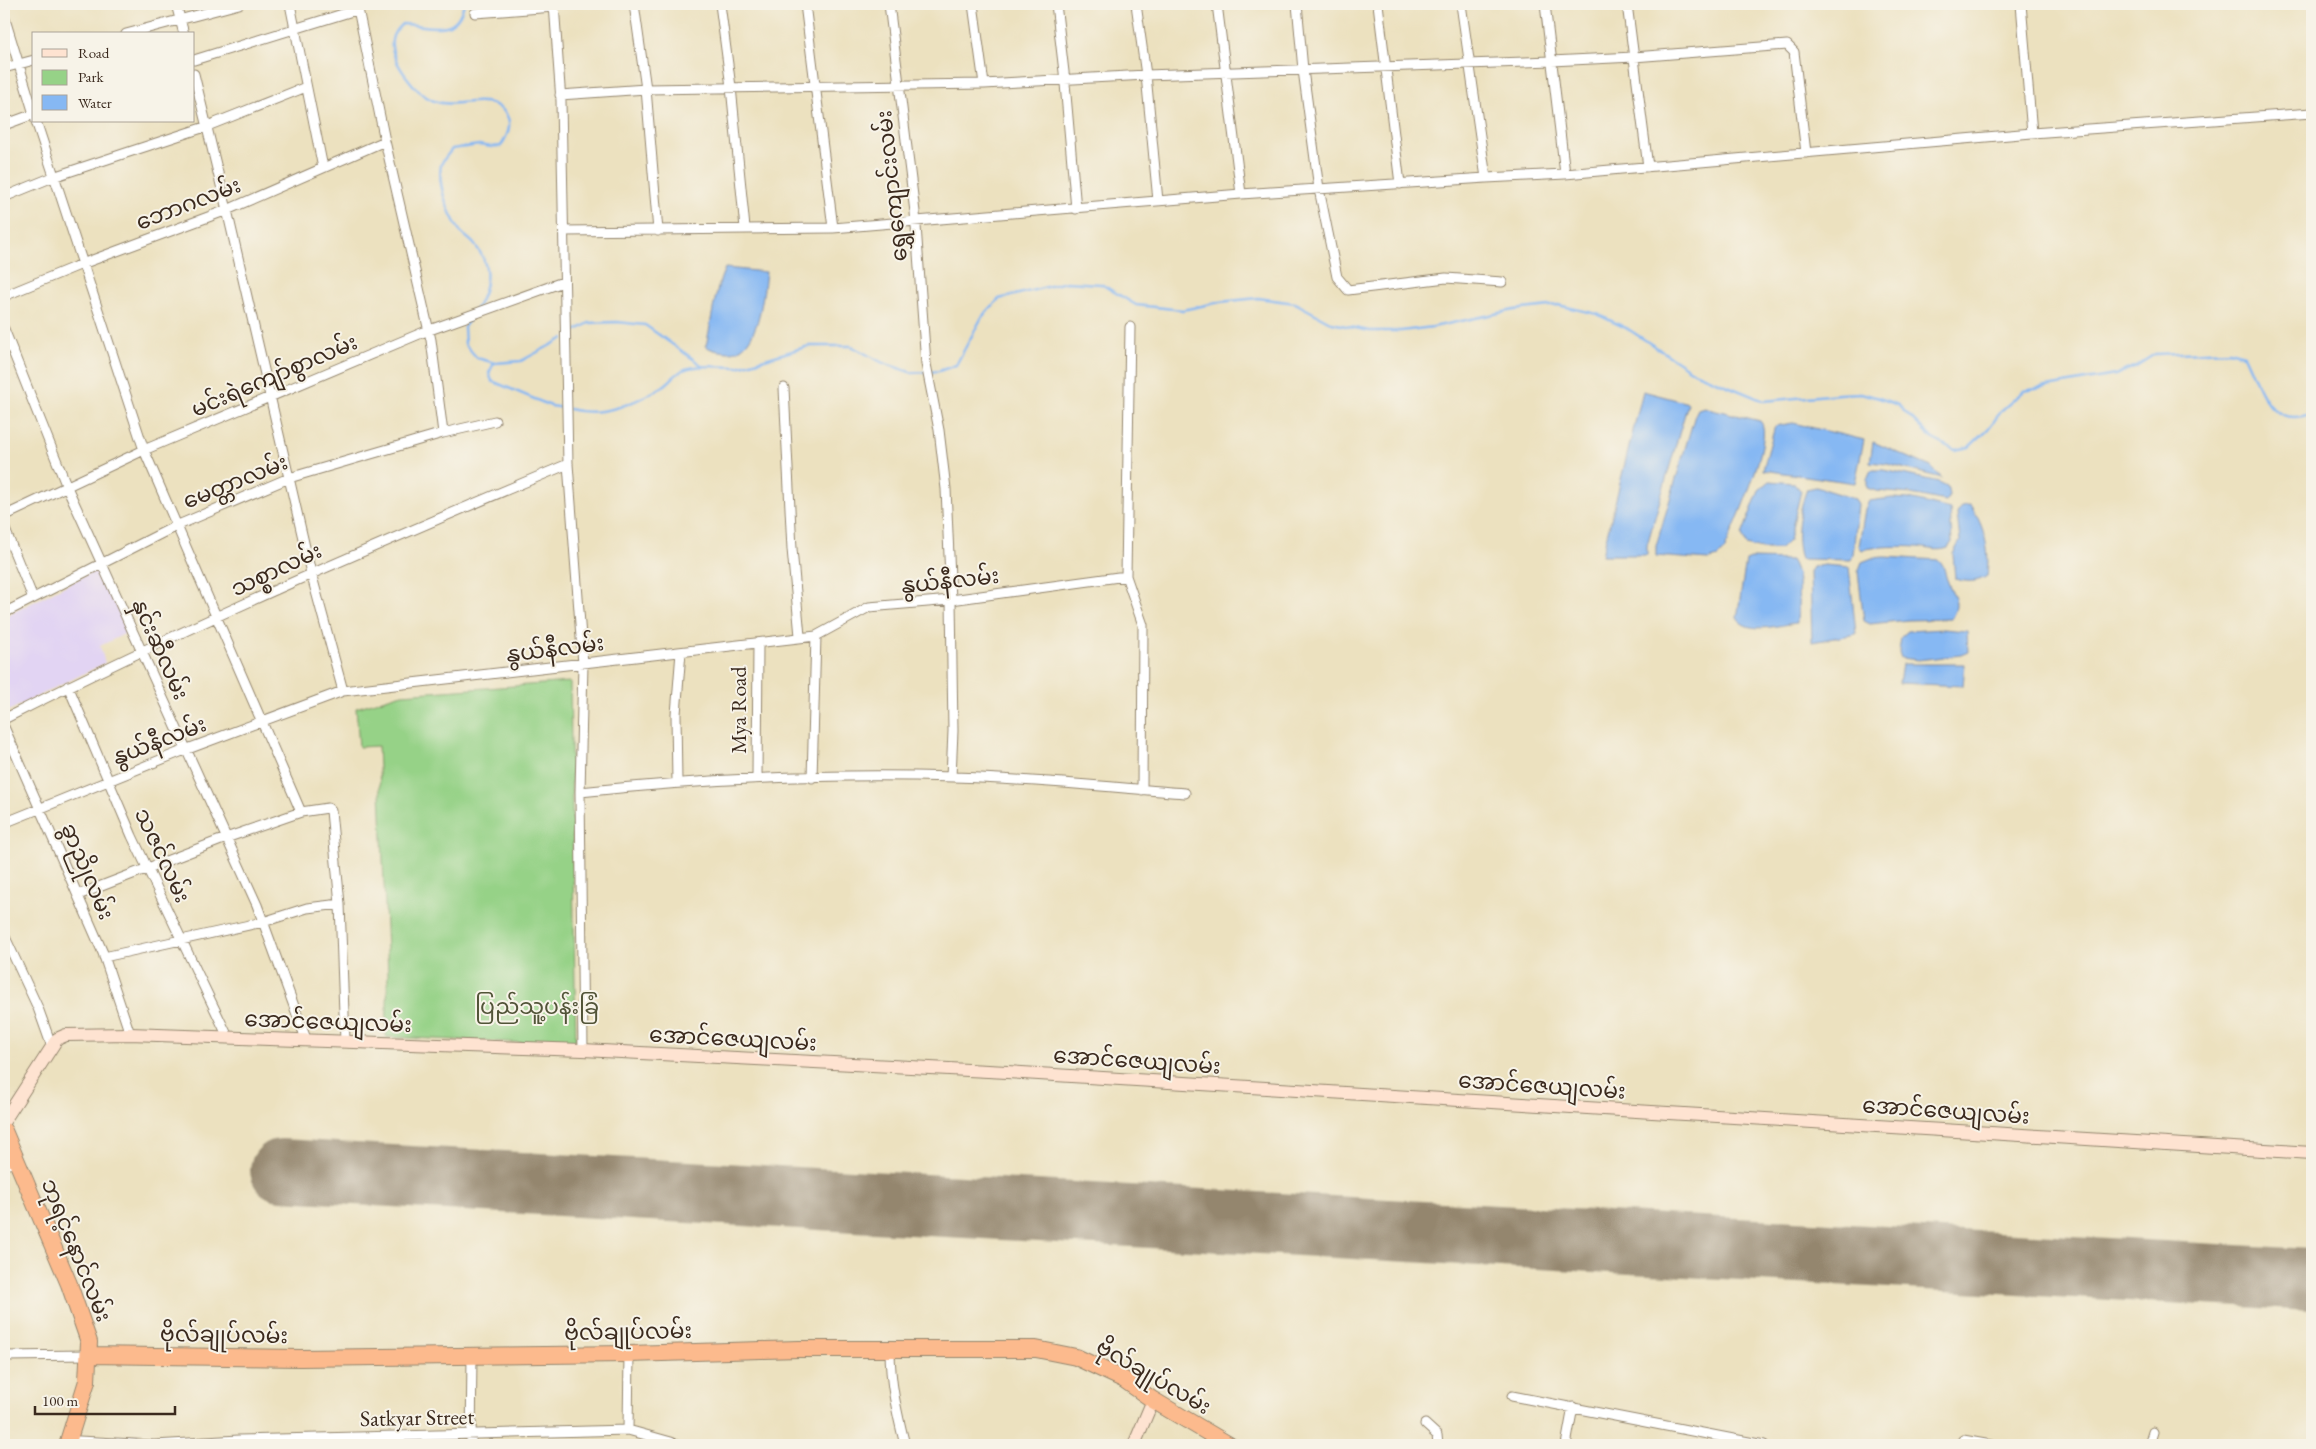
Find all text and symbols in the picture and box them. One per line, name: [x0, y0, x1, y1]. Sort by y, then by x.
legend: [32, 32, 195, 122]
text: Road: [78, 43, 110, 62]
text: Park: [78, 67, 105, 86]
text: Water: [78, 93, 112, 112]
street label: ရွှေကျောင်းလမ်း: [868, 108, 918, 263]
street label: ဘောဂလမ်း: [131, 169, 245, 237]
street label: မင်းရဲကျော်စွာလမ်း: [186, 326, 363, 427]
street label: မေတ္တာလမ်း: [178, 446, 293, 518]
street label: သစ္စာလမ်း: [226, 535, 328, 606]
street label: နွယ်နီလမ်း: [899, 560, 1001, 603]
street label: နှင်းဆီလမ်း: [123, 594, 197, 706]
street label: နွယ်နီလမ်း: [504, 627, 606, 672]
street label: Mya Road: [724, 665, 753, 754]
street label: နွယ်နီလမ်း: [108, 708, 211, 774]
street label: သဇင်လမ်း: [128, 803, 198, 907]
street label: ခွာညိုလမ်း: [51, 818, 122, 925]
park label: ပြည်သူ့ပန်းခြံ: [475, 991, 599, 1024]
street label: အောင်ဇေယျလမ်း: [244, 1003, 412, 1043]
street label: အောင်ဇေယျလမ်း: [648, 1019, 818, 1061]
street label: အောင်ဇေယျလမ်း: [1052, 1039, 1222, 1085]
street label: အောင်ဇေယျလမ်း: [1457, 1064, 1627, 1110]
street label: အောင်ဇေယျလမ်း: [1861, 1089, 2031, 1135]
street label: ဘုရင့်နောင်လမ်း: [32, 1174, 119, 1327]
street label: ဗိုလ်ချုပ်လမ်း: [564, 1315, 692, 1351]
street label: ဗိုလ်ချုပ်လမ်း: [160, 1318, 288, 1354]
street label: ဗိုလ်ချုပ်လမ်း: [1089, 1331, 1217, 1424]
scale bar: [35, 1384, 175, 1416]
text: 100 m: [42, 1391, 79, 1410]
street label: Satkyar Street: [360, 1402, 475, 1433]

